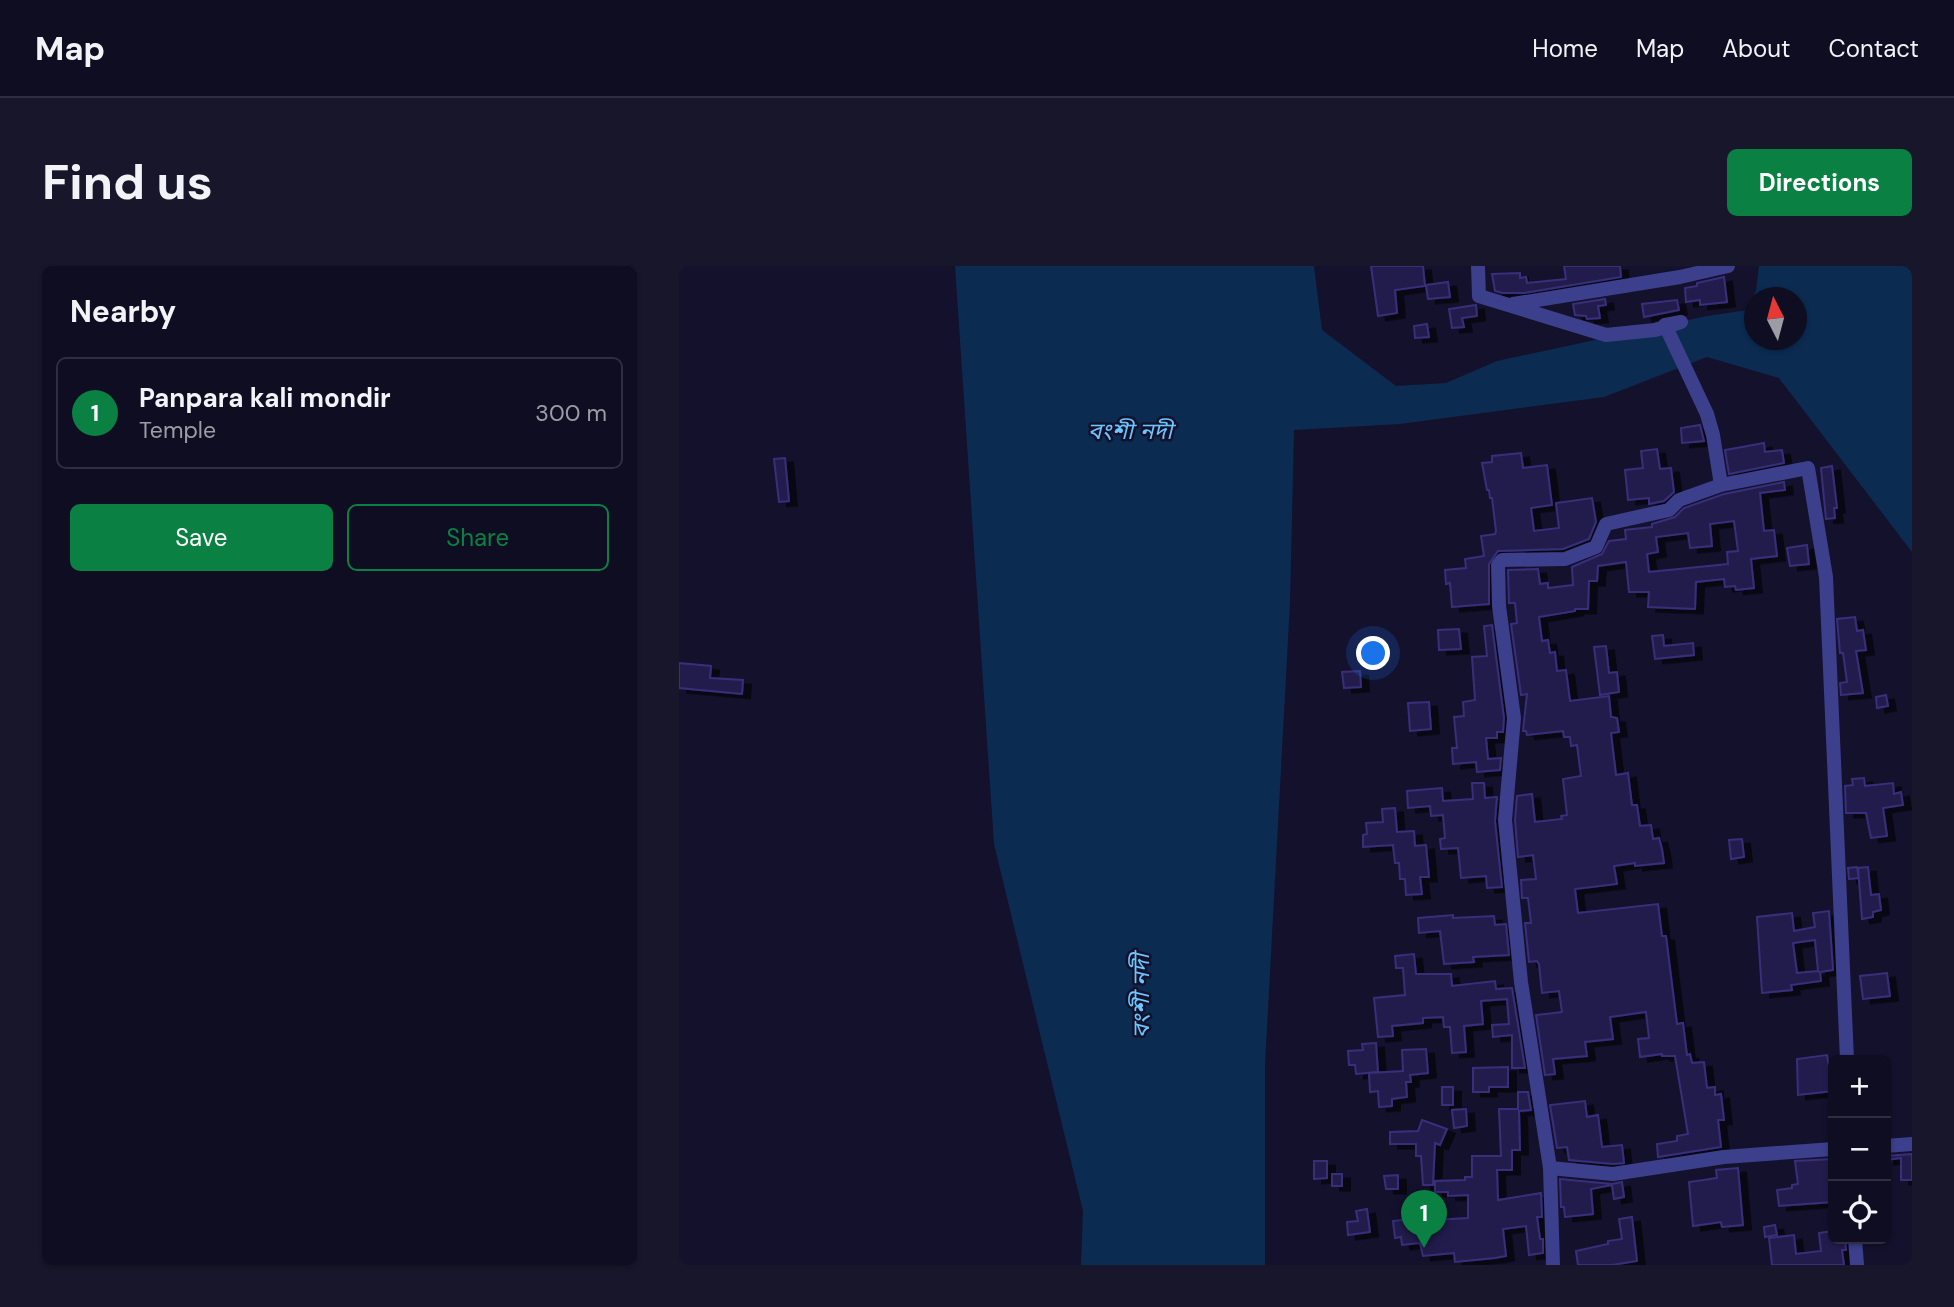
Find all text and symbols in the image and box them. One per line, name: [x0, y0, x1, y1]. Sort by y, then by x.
text: Map: [35, 27, 105, 70]
text: Home: [1532, 33, 1598, 64]
text: Map: [1636, 33, 1684, 64]
text: About: [1722, 33, 1791, 64]
text: Contact: [1829, 33, 1919, 64]
button: Directions: [1727, 149, 1912, 216]
text: Find us: [42, 150, 213, 214]
north arrow: [1744, 287, 1807, 350]
text: Nearby: [70, 292, 176, 331]
text: Panpara kali mondir: [139, 381, 391, 415]
text: 1: [91, 398, 99, 428]
text: 300 m: [535, 398, 607, 428]
text: Temple: [139, 415, 216, 445]
water label: বংশী নদী: [1088, 416, 1176, 446]
button: Save: [70, 504, 333, 571]
button: Share: [347, 504, 609, 571]
your location: [1356, 636, 1390, 670]
water label: বংশী নদী: [1126, 950, 1156, 1038]
map controls: [1828, 1055, 1891, 1244]
button: +: [1828, 1055, 1891, 1118]
button: −: [1828, 1118, 1891, 1181]
button: locate: [1828, 1181, 1891, 1244]
pin: 1: [1401, 1190, 1447, 1248]

